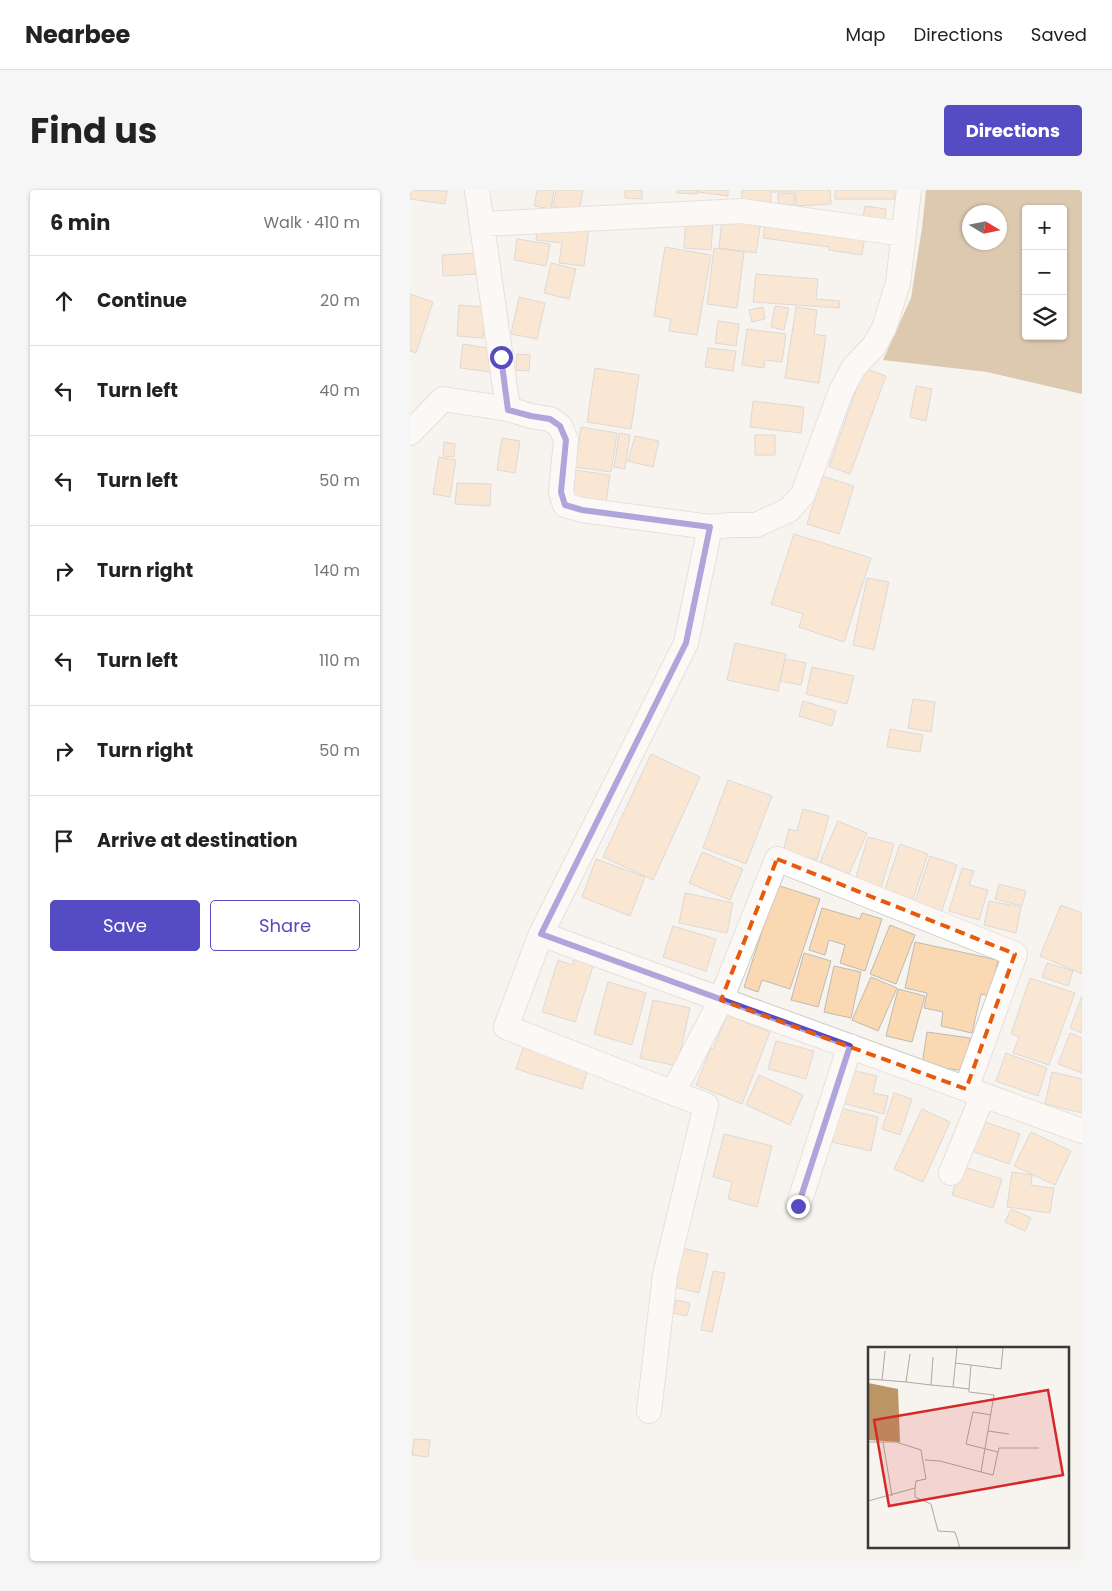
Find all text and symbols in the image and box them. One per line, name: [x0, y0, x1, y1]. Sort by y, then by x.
text: Nearbee: [25, 18, 130, 51]
text: Map: [846, 22, 885, 47]
text: Directions: [913, 22, 1003, 47]
text: Saved: [1031, 22, 1087, 47]
button: Directions: [944, 105, 1082, 156]
text: Find us: [30, 106, 157, 155]
north arrow: [962, 205, 1007, 250]
map controls: [1022, 205, 1067, 340]
button: +: [1022, 205, 1067, 250]
text: 6 min: [50, 208, 110, 237]
text: Walk · 410 m: [263, 211, 360, 234]
button: −: [1022, 250, 1067, 295]
icon: ahead: [50, 287, 78, 315]
text: Continue: [97, 287, 187, 314]
text: 20 m: [320, 289, 360, 312]
button: layers: [1022, 295, 1067, 340]
route start: [490, 346, 513, 369]
icon: left: [50, 377, 78, 405]
text: Turn left: [97, 377, 178, 404]
text: 40 m: [319, 379, 360, 402]
icon: left: [50, 467, 78, 495]
text: Turn left: [97, 467, 178, 494]
text: 50 m: [319, 469, 360, 492]
icon: right: [50, 557, 78, 585]
text: Turn right: [97, 557, 193, 584]
text: 140 m: [314, 559, 360, 582]
icon: left: [50, 647, 78, 675]
text: Turn left: [97, 647, 178, 674]
text: 110 m: [319, 649, 360, 672]
icon: right: [50, 737, 78, 765]
text: Turn right: [97, 737, 193, 764]
text: 50 m: [319, 739, 360, 762]
icon: arrive: [50, 827, 78, 855]
text: Arrive at destination: [97, 827, 298, 854]
button: Save: [50, 900, 200, 951]
button: Share: [210, 900, 360, 951]
route end: [787, 1195, 810, 1218]
inset map: [868, 1347, 1070, 1548]

